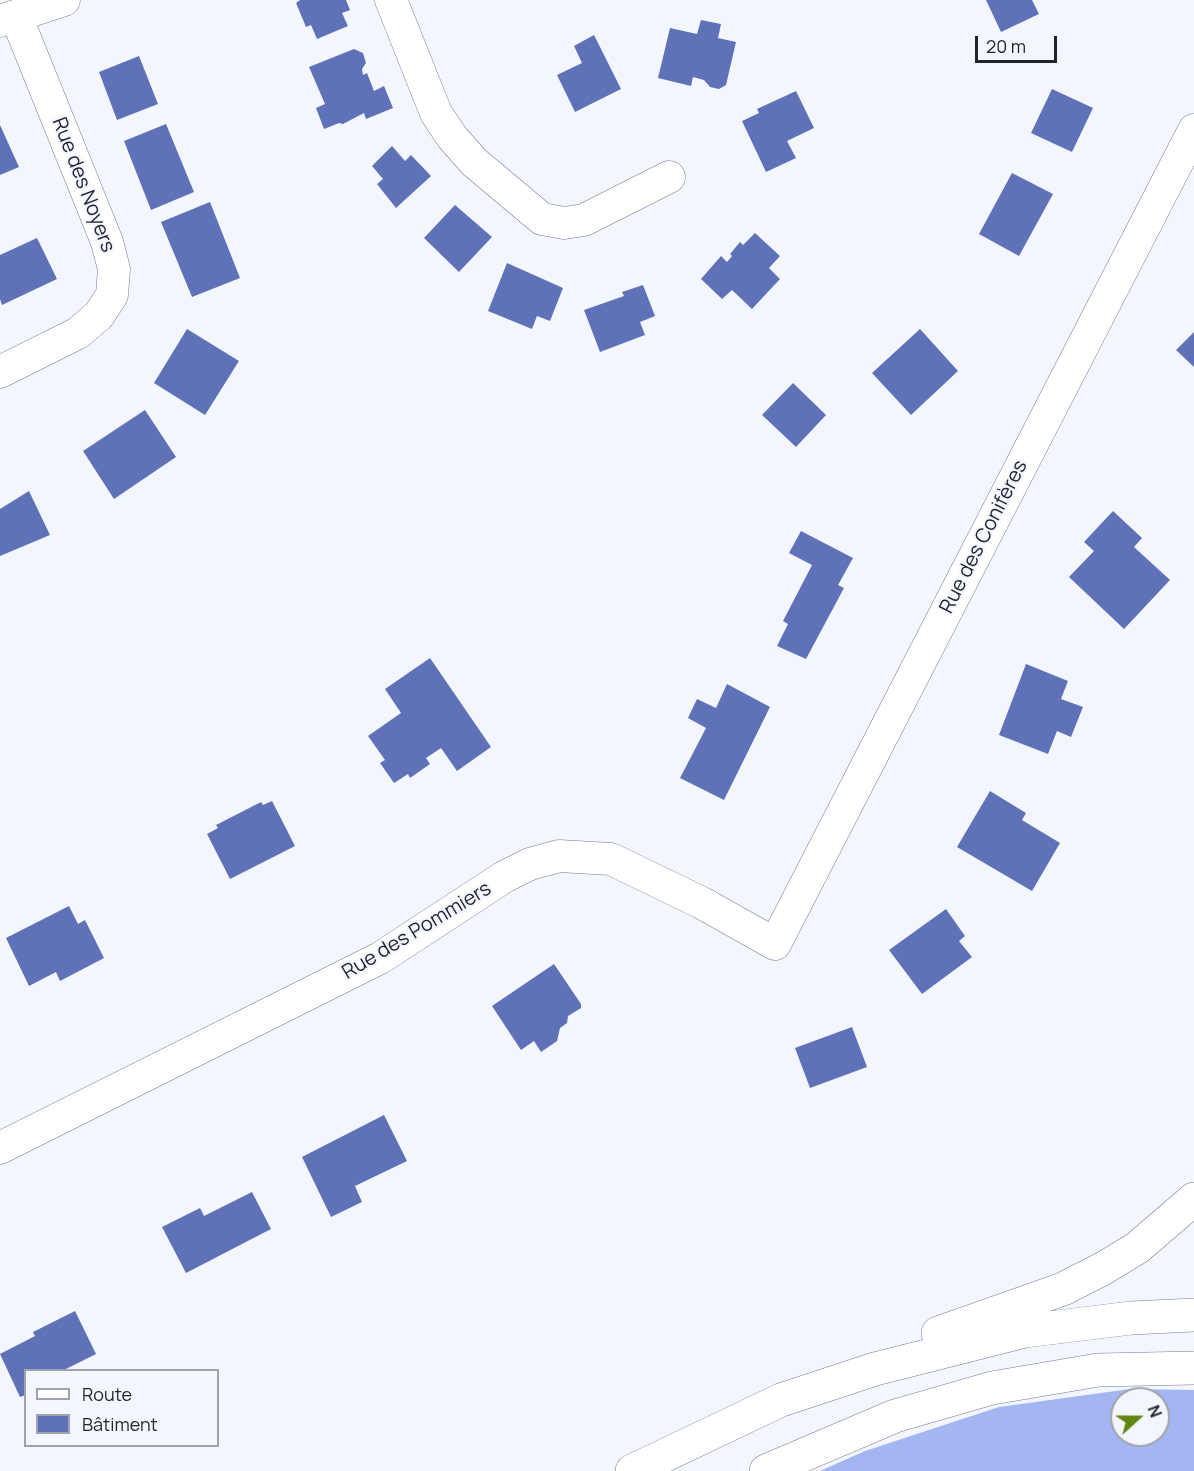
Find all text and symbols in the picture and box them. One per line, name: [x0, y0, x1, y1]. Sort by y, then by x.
scale bar: [978, 24, 1060, 62]
text: 20 m: [986, 34, 1026, 58]
street label: Rue des Noyers: [46, 114, 120, 256]
street label: Rue des Conifères: [935, 456, 1033, 618]
street label: Rue des Pommiers: [338, 877, 496, 985]
legend: [24, 1369, 219, 1447]
text: Route: [82, 1382, 132, 1406]
north arrow: [1110, 1387, 1170, 1447]
text: N: [1143, 1402, 1167, 1421]
text: Bâtiment: [82, 1412, 158, 1436]

